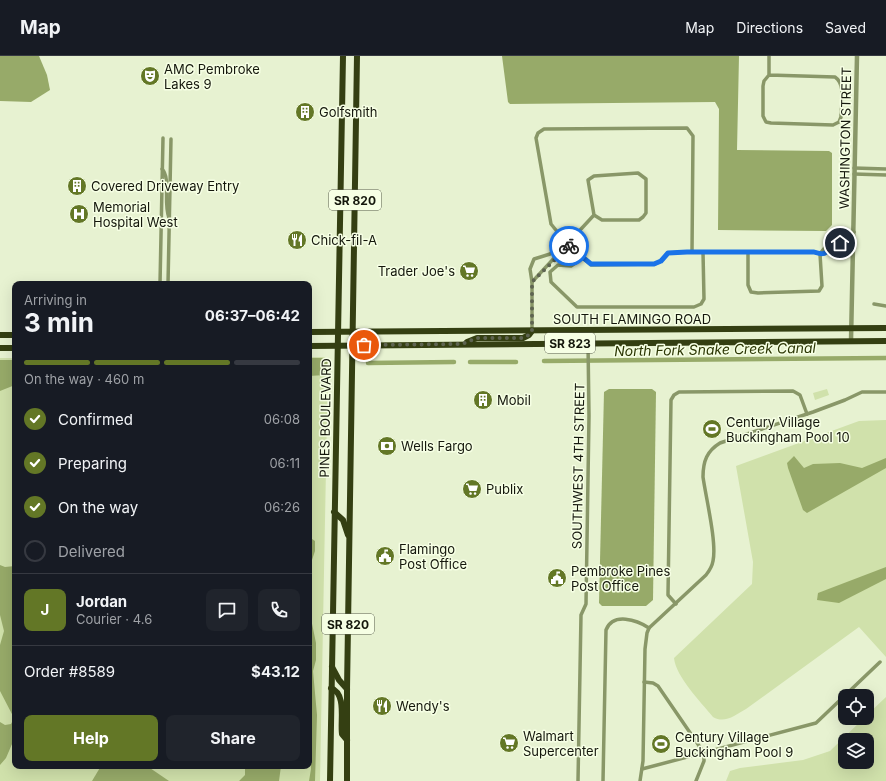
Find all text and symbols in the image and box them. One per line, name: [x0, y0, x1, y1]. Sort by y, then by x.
text: Map: [20, 16, 61, 39]
text: Map: [685, 19, 714, 36]
text: Directions: [736, 19, 803, 36]
text: Saved: [825, 19, 866, 36]
place label: AMC Pembroke Lakes 9: [164, 61, 260, 92]
theatre icon: AMC Pembroke Lakes 9: [139, 65, 161, 87]
street label: WASHINGTON STREET: [836, 67, 854, 209]
building icon: Golfsmith: [294, 101, 316, 123]
place label: Golfsmith: [319, 104, 378, 120]
building icon: Covered Driveway Entry: [66, 175, 88, 197]
place label: Covered Driveway Entry: [91, 178, 239, 194]
road number: SR 820: [329, 190, 381, 210]
place label: Memorial Hospital West: [93, 199, 178, 230]
hospital icon: Memorial Hospital West: [68, 203, 90, 225]
courier: [549, 226, 589, 266]
pin: [823, 226, 857, 260]
restaurant icon: Chick-fil-A: [286, 229, 308, 251]
place label: Chick-fil-A: [311, 232, 377, 248]
icon: home: [829, 232, 851, 254]
icon: bike: [558, 235, 580, 257]
supermarket icon: Trader Joe's: [458, 260, 480, 282]
place label: Trader Joe's: [378, 263, 455, 279]
text: Arriving in: [24, 292, 87, 308]
text: 06:37–06:42: [205, 306, 300, 325]
text: 3 min: [24, 307, 94, 338]
street label: SOUTH FLAMINGO ROAD: [553, 311, 711, 327]
pin: [347, 328, 381, 362]
road number: SR 823: [545, 333, 595, 353]
icon: bag: [353, 334, 375, 356]
water label: North Fork Snake Creek Canal: [614, 339, 817, 359]
street label: PINES BOULEVARD: [316, 358, 334, 478]
text: On the way · 460 m: [24, 371, 144, 387]
street label: SOUTHWEST 4TH STREET: [569, 383, 587, 549]
building icon: Mobil: [472, 389, 494, 411]
place label: Mobil: [497, 392, 531, 408]
icon: check: [24, 408, 46, 430]
text: Confirmed: [58, 410, 133, 429]
text: 06:08: [264, 411, 300, 427]
place label: Century Village Buckingham Pool 10: [726, 414, 850, 445]
sports icon: Century Village Buckingham Pool 10: [701, 418, 723, 440]
bank icon: Wells Fargo: [376, 435, 398, 457]
place label: Wells Fargo: [401, 438, 473, 454]
icon: check: [24, 452, 46, 474]
text: Preparing: [58, 454, 127, 473]
text: 06:11: [269, 455, 300, 471]
supermarket icon: Publix: [461, 478, 483, 500]
place label: Publix: [486, 481, 523, 497]
icon: check: [24, 496, 46, 518]
text: On the way: [58, 498, 138, 517]
text: 06:26: [264, 499, 300, 515]
place label: Flamingo Post Office: [399, 541, 467, 572]
text: Delivered: [58, 542, 125, 561]
public building icon: Flamingo Post Office: [374, 545, 396, 567]
place label: Pembroke Pines Post Office: [571, 563, 670, 594]
public building icon: Pembroke Pines Post Office: [546, 567, 568, 589]
button: chat: [206, 589, 248, 631]
button: phone: [258, 589, 300, 631]
text: Jordan: [76, 592, 127, 611]
text: J: [41, 600, 49, 619]
text: Courier · 4.6: [76, 611, 152, 627]
road number: SR 820: [322, 614, 374, 634]
text: Order #8589: [24, 662, 115, 681]
text: $43.12: [251, 662, 300, 681]
map controls: [838, 689, 874, 769]
button: locate: [838, 689, 874, 725]
restaurant icon: Wendy's: [371, 695, 393, 717]
place label: Wendy's: [396, 698, 450, 714]
button: Help: [24, 715, 158, 761]
button: Share: [166, 715, 300, 761]
place label: Walmart Supercenter: [523, 728, 599, 759]
place label: Century Village Buckingham Pool 9: [675, 729, 793, 760]
supermarket icon: Walmart Supercenter: [498, 732, 520, 754]
sports icon: Century Village Buckingham Pool 9: [650, 733, 672, 755]
button: layers: [838, 733, 874, 769]

